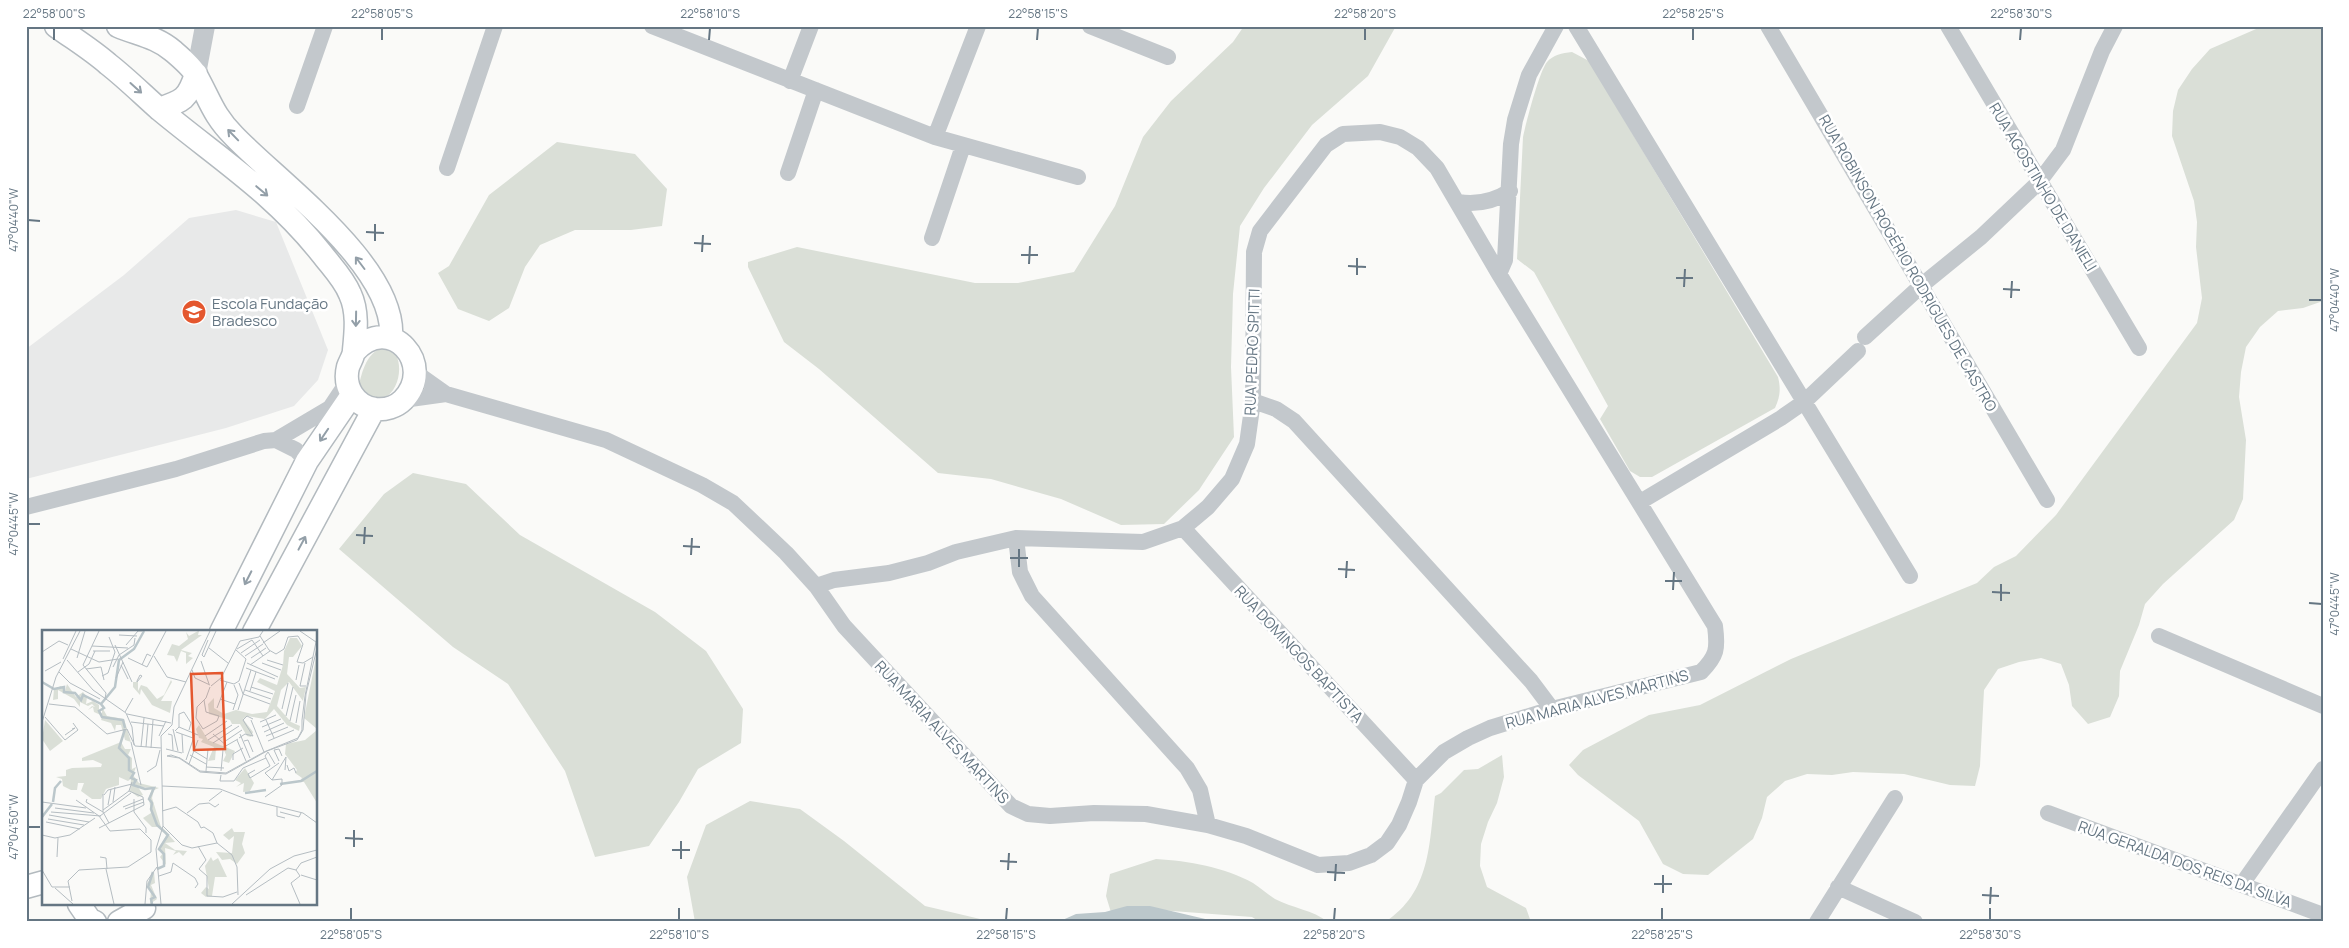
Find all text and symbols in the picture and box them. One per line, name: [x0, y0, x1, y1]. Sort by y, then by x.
text: 22°58'00"S: [23, 5, 85, 22]
text: 22°58'05"S: [351, 5, 413, 22]
text: 22°58'10"S: [680, 5, 740, 22]
text: 22°58'15"S: [1008, 5, 1068, 22]
text: 22°58'20"S: [1334, 5, 1396, 22]
text: 22°58'25"S: [1662, 5, 1724, 22]
text: 22°58'30"S: [1990, 5, 2052, 22]
one-way arrow: [130, 83, 143, 94]
street label: RUA AGOSTINHO DE DANIELI: [1984, 99, 2102, 275]
street label: RUA ROBINSON ROGÉRIO RODRIGUES DE CASTRO: [1814, 111, 2002, 415]
one-way arrow: [227, 129, 240, 141]
one-way arrow: [256, 185, 269, 196]
text: 47°04'40"W: [5, 187, 22, 252]
one-way arrow: [354, 257, 365, 270]
text: 47°04'40"W: [2326, 267, 2343, 332]
street label: RUA PEDRO SPITTI: [1239, 288, 1265, 416]
place label: Escola Fundação Bradesco: [212, 293, 328, 331]
school or university icon: Escola Fundação Bradesco: [181, 299, 207, 325]
one-way arrow: [351, 311, 360, 327]
one-way arrow: [319, 428, 329, 442]
text: 47°04'45"W: [5, 491, 22, 556]
one-way arrow: [297, 535, 307, 550]
one-way arrow: [243, 570, 252, 585]
text: 47°04'45"W: [2326, 571, 2343, 636]
street label: RUA DOMINGOS BAPTISTA: [1230, 581, 1369, 728]
inset map: [42, 630, 318, 906]
street label: RUA MARIA ALVES MARTINS: [870, 656, 1014, 808]
street label: RUA MARIA ALVES MARTINS: [1503, 664, 1691, 734]
text: 47°04'50"W: [5, 794, 22, 860]
street label: RUA GERALDA DOS REIS DA SILVA: [2075, 815, 2295, 913]
text: 22°58'05"S: [320, 926, 382, 943]
text: 22°58'10"S: [649, 926, 709, 943]
text: 22°58'15"S: [976, 926, 1036, 943]
text: 22°58'20"S: [1303, 926, 1365, 943]
text: 22°58'25"S: [1631, 926, 1693, 943]
text: 22°58'30"S: [1959, 926, 2021, 943]

